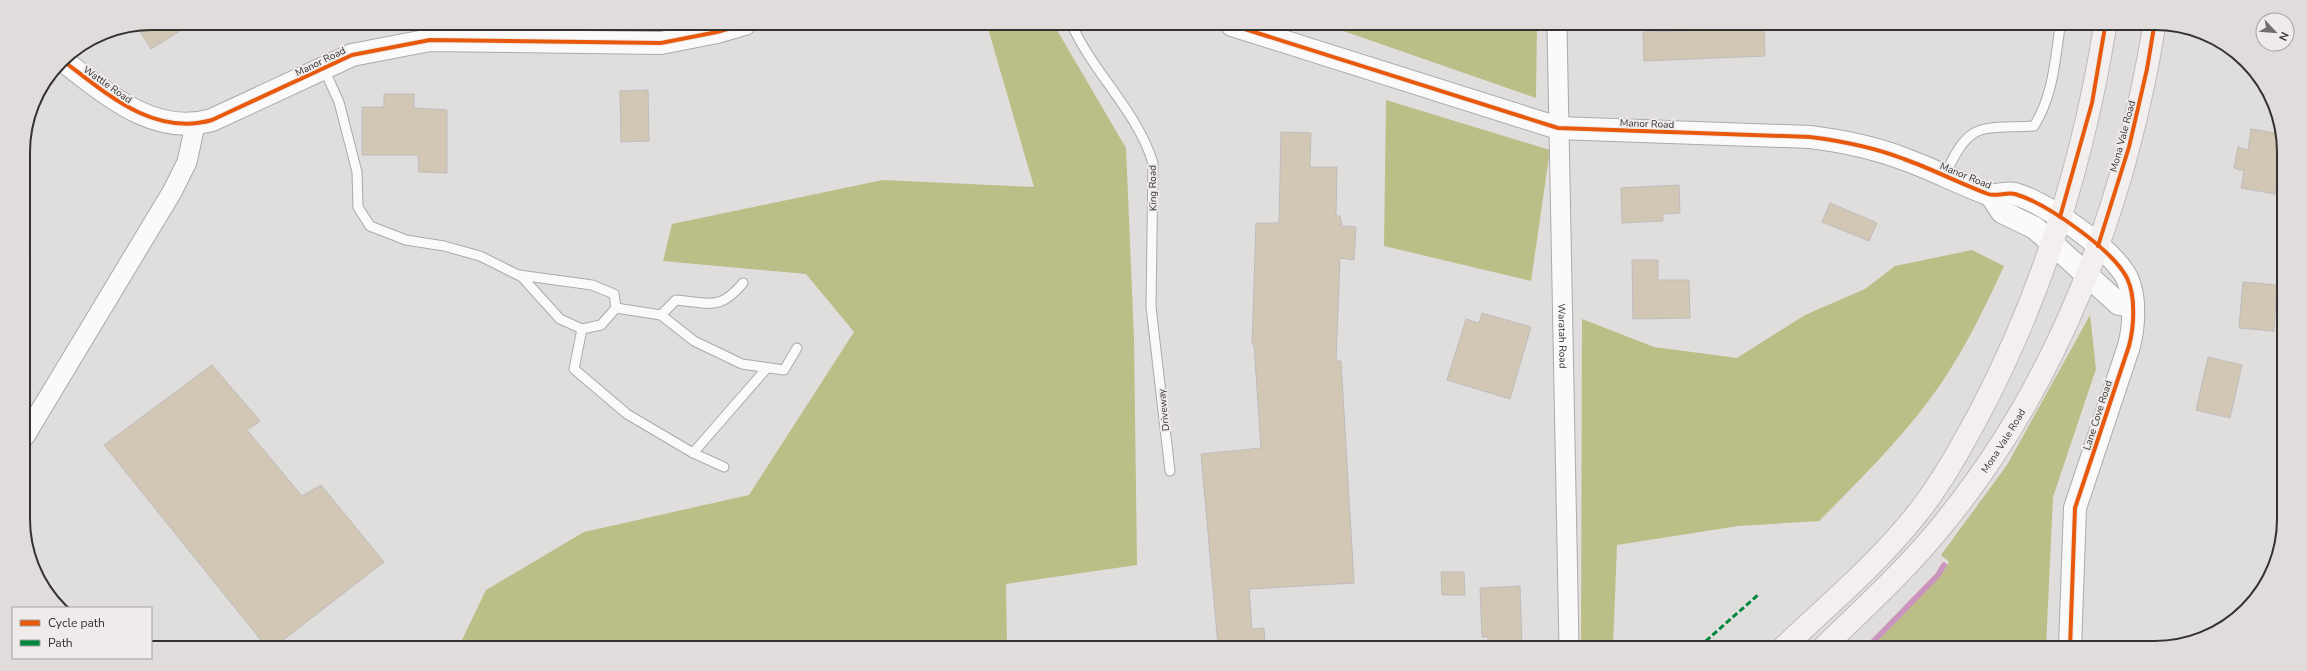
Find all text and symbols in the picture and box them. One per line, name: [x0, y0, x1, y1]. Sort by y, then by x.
north arrow: [2255, 12, 2295, 52]
text: N: [2275, 29, 2292, 43]
street label: Manor Road: [293, 44, 348, 80]
street label: Wattle Road: [80, 63, 135, 107]
street label: Mona Vale Road: [2107, 99, 2139, 173]
street label: Manor Road: [1619, 116, 1675, 132]
street label: Manor Road: [1938, 159, 1994, 193]
street label: King Road: [1146, 165, 1160, 211]
street label: Waratah Road: [1554, 303, 1570, 369]
street label: Lane Cove Road: [2080, 379, 2116, 452]
street label: Driveway: [1155, 387, 1173, 432]
street label: Mona Vale Road: [1978, 406, 2029, 476]
legend: [12, 607, 152, 659]
text: Cycle path: [48, 615, 105, 631]
text: Path: [48, 635, 73, 651]

